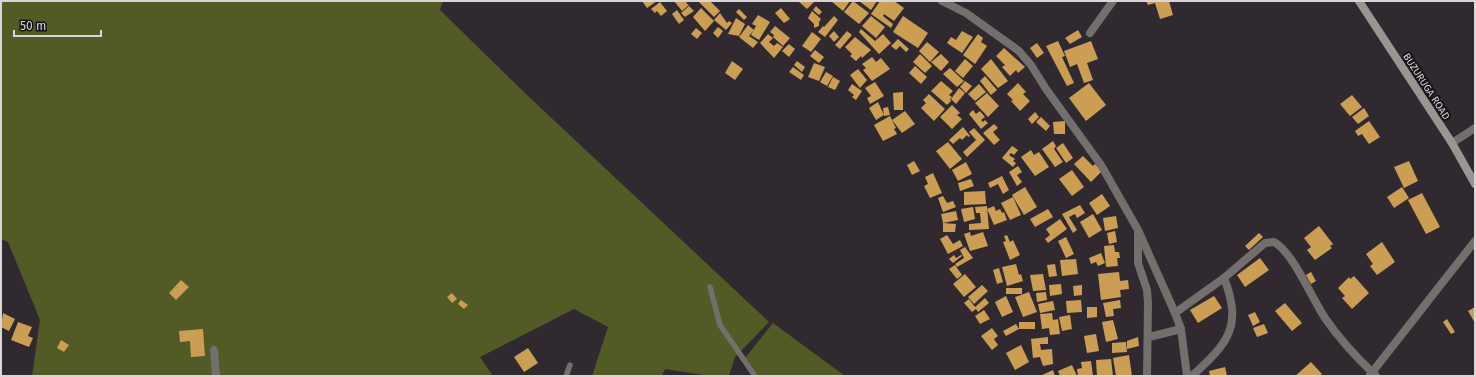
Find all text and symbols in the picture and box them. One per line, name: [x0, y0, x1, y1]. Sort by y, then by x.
scale bar: [14, 12, 101, 38]
text: 50 m: [20, 19, 46, 33]
street label: BUZURUGA ROAD: [1400, 51, 1452, 122]

